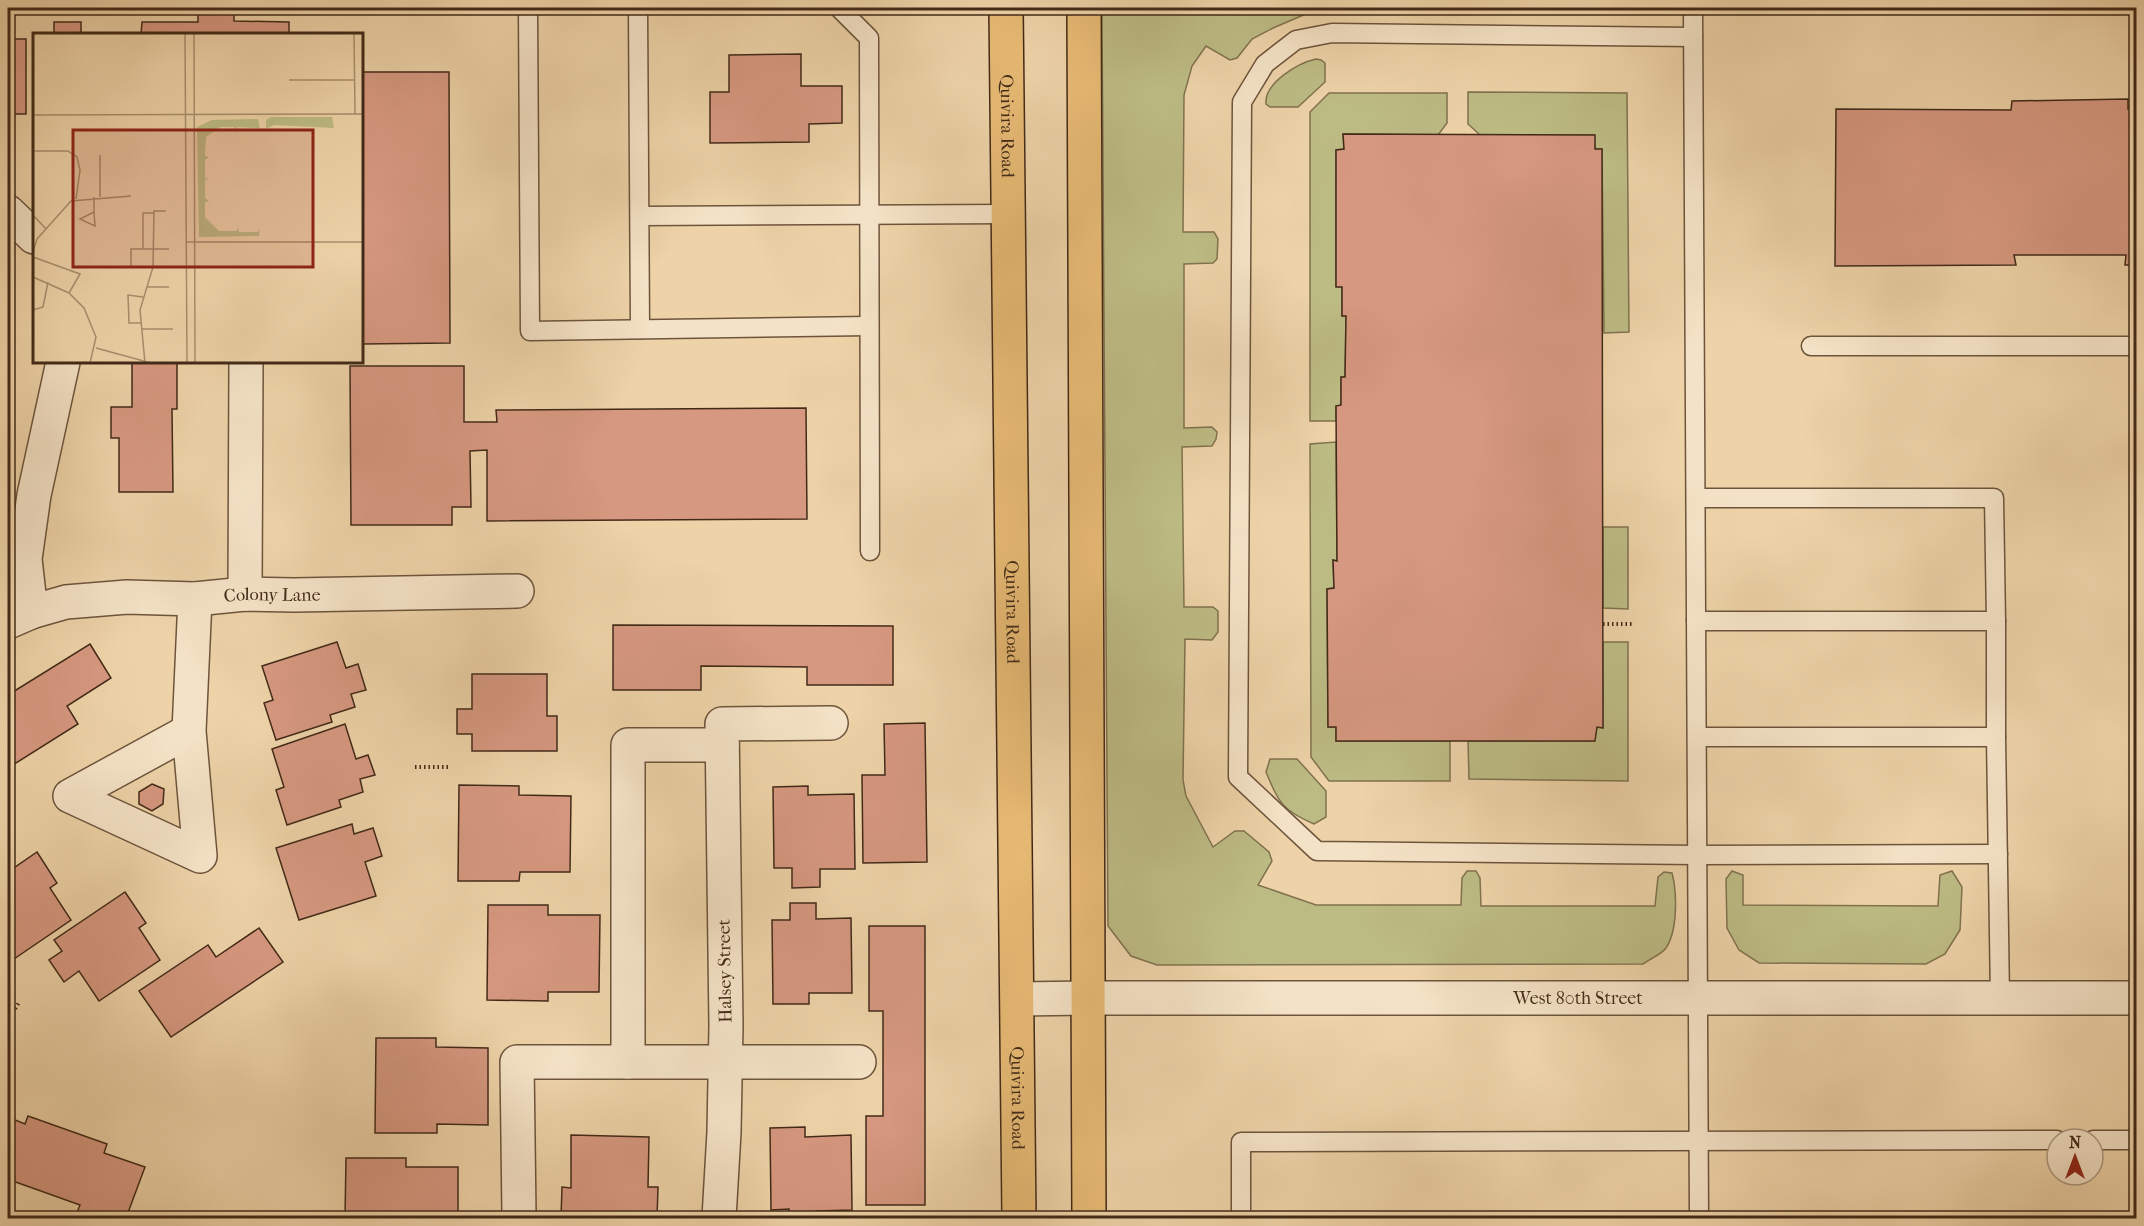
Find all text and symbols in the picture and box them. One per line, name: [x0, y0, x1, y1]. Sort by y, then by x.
inset map: [33, 33, 363, 363]
street label: Quivira Road: [996, 74, 1018, 178]
street label: Quivira Road: [1001, 560, 1024, 664]
street label: Colony Lane: [223, 583, 321, 607]
street label: Halsey Street: [714, 918, 736, 1023]
street label: West 80th Street: [1512, 988, 1643, 1009]
street label: Quivira Road: [1007, 1046, 1029, 1150]
north arrow: [2045, 1127, 2105, 1187]
text: N: [2069, 1133, 2082, 1152]

